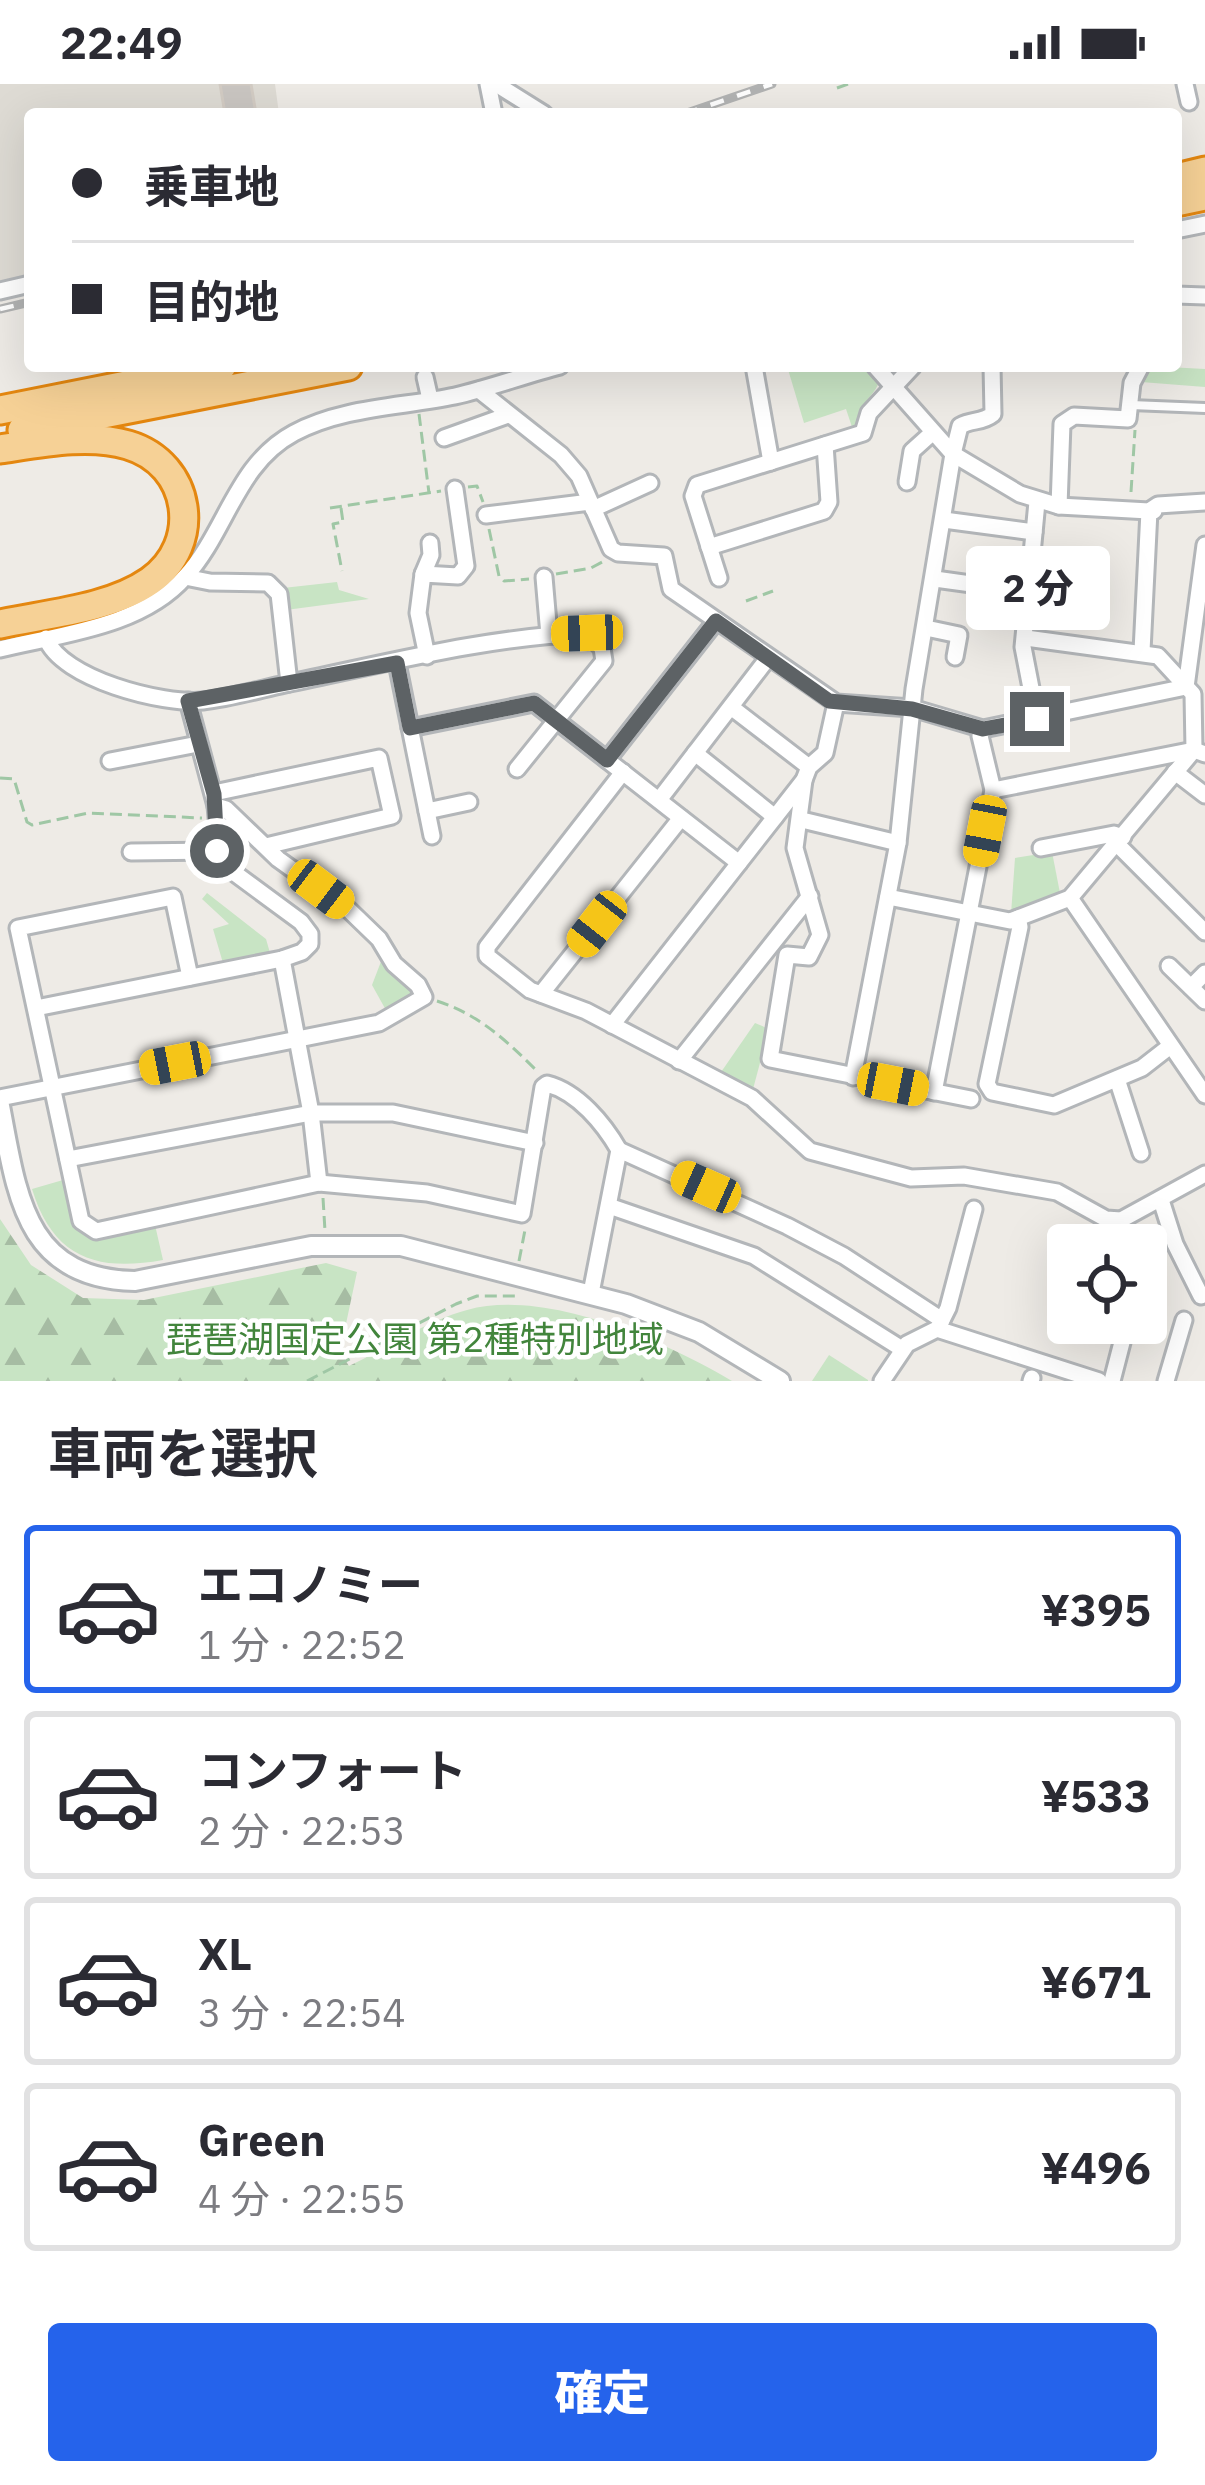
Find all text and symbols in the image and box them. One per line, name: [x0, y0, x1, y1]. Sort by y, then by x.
text: 22:49: [60, 13, 183, 71]
text: 乗車地: [144, 157, 279, 215]
text: 目的地: [144, 272, 279, 330]
callout: 2 分: [965, 545, 1109, 629]
text: 2 分: [1002, 562, 1074, 613]
car: [550, 614, 624, 652]
route end: [1010, 692, 1064, 746]
car: [960, 792, 1010, 870]
route start: [190, 824, 244, 878]
car: [281, 853, 361, 925]
car: [561, 885, 633, 963]
car: [136, 1038, 214, 1088]
car: [854, 1059, 932, 1109]
car: [666, 1156, 746, 1218]
map controls: [1047, 1224, 1167, 1344]
button: locate: [1047, 1224, 1167, 1344]
park label: 琵琶湖国定公園 第2種特別地域: [166, 1315, 664, 1362]
text: 車両を選択: [48, 1418, 318, 1488]
icon: car: [54, 1555, 162, 1663]
text: エコノミー: [198, 1555, 423, 1613]
text: ¥395: [1041, 1580, 1151, 1638]
text: 1 分 · 22:52: [198, 1619, 406, 1670]
icon: car: [54, 1741, 162, 1849]
text: コンフォート: [198, 1741, 467, 1799]
text: ¥533: [1041, 1766, 1151, 1824]
text: 2 分 · 22:53: [198, 1805, 406, 1856]
text: XL: [198, 1924, 252, 1982]
icon: car: [54, 1927, 162, 2035]
text: ¥671: [1041, 1952, 1151, 2010]
text: 3 分 · 22:54: [198, 1987, 406, 2038]
text: Green: [198, 2110, 326, 2168]
icon: car: [54, 2113, 162, 2221]
text: ¥496: [1041, 2138, 1151, 2196]
text: 4 分 · 22:55: [198, 2173, 406, 2224]
button: 確定: [48, 2323, 1157, 2461]

